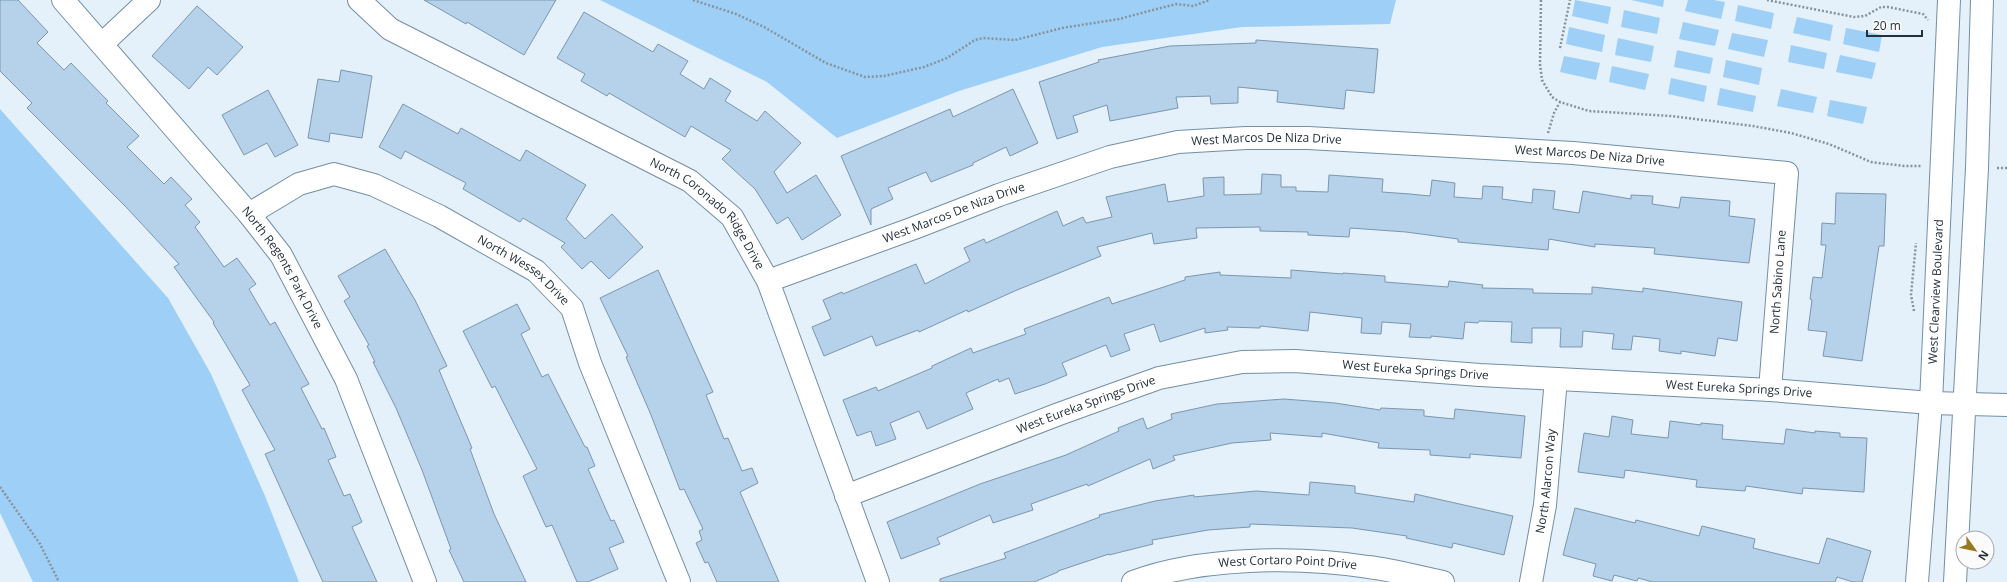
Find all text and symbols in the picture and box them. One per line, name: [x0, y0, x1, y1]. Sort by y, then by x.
scale bar: [1867, 12, 1922, 38]
text: 20 m: [1873, 17, 1901, 34]
street label: West Marcos De Niza Drive: [1191, 129, 1342, 149]
street label: West Marcos De Niza Drive: [1514, 141, 1666, 170]
street label: North Coronado Ridge Drive: [647, 153, 769, 273]
street label: West Marcos De Niza Drive: [880, 178, 1027, 247]
street label: North Regents Park Drive: [238, 203, 327, 332]
street label: West Clearview Boulevard: [1924, 219, 1947, 365]
street label: North Sabino Lane: [1765, 229, 1790, 335]
street label: North Wessex Drive: [475, 231, 574, 309]
street label: West Eureka Springs Drive: [1342, 356, 1489, 383]
street label: West Eureka Springs Drive: [1014, 371, 1158, 437]
street label: West Eureka Springs Drive: [1665, 376, 1813, 401]
street label: North Alarcon Way: [1531, 427, 1560, 535]
north arrow: [1955, 530, 1995, 570]
text: N: [1975, 548, 1993, 564]
street label: West Cortaro Point Drive: [1218, 551, 1358, 573]

